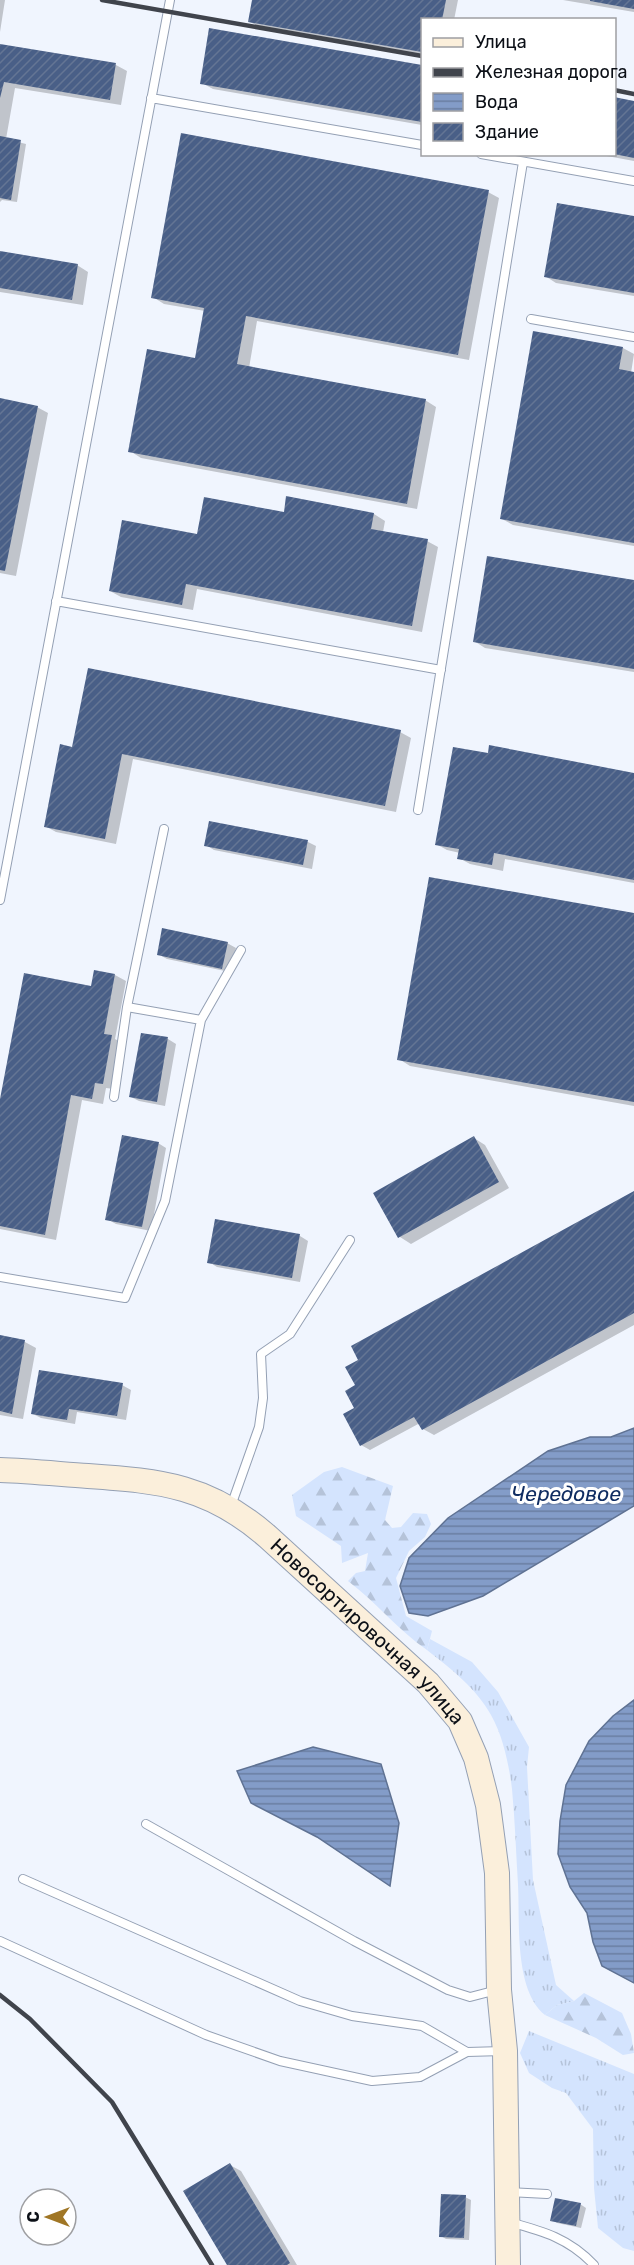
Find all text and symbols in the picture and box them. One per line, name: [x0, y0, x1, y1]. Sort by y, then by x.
legend: [421, 18, 616, 156]
text: Улица: [475, 31, 527, 53]
text: Железная дорога: [475, 61, 628, 83]
text: Вода: [475, 91, 518, 113]
text: Здание: [475, 121, 539, 143]
water label: Чередовое: [511, 1481, 621, 1506]
street label: Новосортировочная улица: [266, 1533, 470, 1729]
north arrow: [18, 2187, 78, 2247]
text: С: [24, 2211, 43, 2223]

